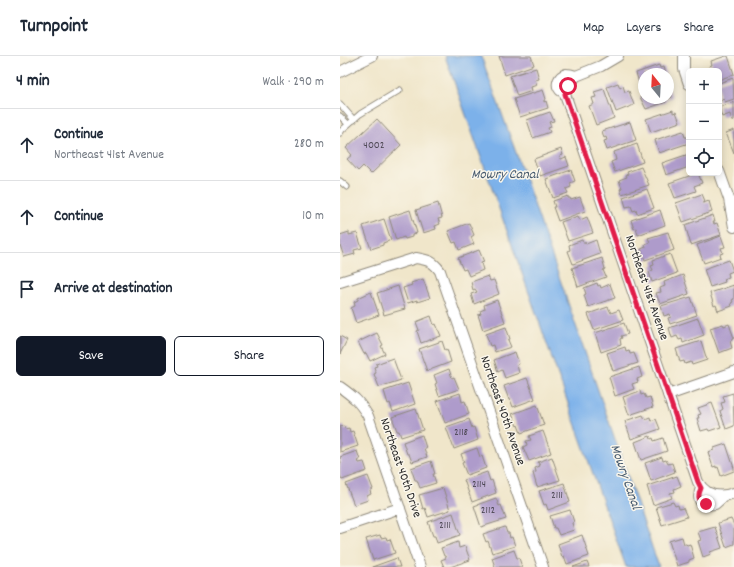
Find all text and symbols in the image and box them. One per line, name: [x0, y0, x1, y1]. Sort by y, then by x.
text: Turnpoint: [20, 14, 88, 41]
text: Map: [583, 18, 604, 38]
text: Layers: [626, 18, 661, 38]
text: Share: [683, 18, 714, 38]
north arrow: [638, 68, 674, 104]
map controls: [686, 68, 722, 176]
button: +: [686, 68, 722, 104]
text: 4 min: [16, 70, 50, 94]
text: Walk · 290 m: [262, 73, 324, 92]
route start: [559, 77, 577, 95]
button: −: [686, 104, 722, 140]
text: Continue: [54, 124, 103, 146]
icon: ahead: [16, 134, 38, 156]
text: 280 m: [294, 135, 324, 154]
house number: 4002: [363, 138, 385, 154]
button: locate: [686, 140, 722, 176]
text: Northeast 41st Avenue: [54, 146, 164, 165]
water label: Mowry Canal: [471, 165, 540, 185]
icon: ahead: [16, 206, 38, 228]
text: Continue: [54, 206, 103, 228]
text: 10 m: [302, 207, 324, 226]
street label: Northeast 41st Avenue: [619, 233, 673, 343]
icon: arrive: [16, 278, 38, 300]
text: Arrive at destination: [54, 278, 172, 300]
button: Save: [16, 336, 166, 376]
button: Share: [174, 336, 324, 376]
street label: Northeast 40th Avenue: [474, 354, 530, 469]
street label: Northeast 40th Drive: [374, 416, 426, 521]
house number: 2118: [454, 425, 468, 441]
water label: Mowry Canal: [605, 442, 646, 514]
house number: 2114: [472, 477, 486, 493]
house number: 2111: [551, 488, 563, 504]
route end: [697, 495, 715, 513]
house number: 2112: [481, 503, 495, 519]
house number: 2111: [439, 518, 451, 534]

